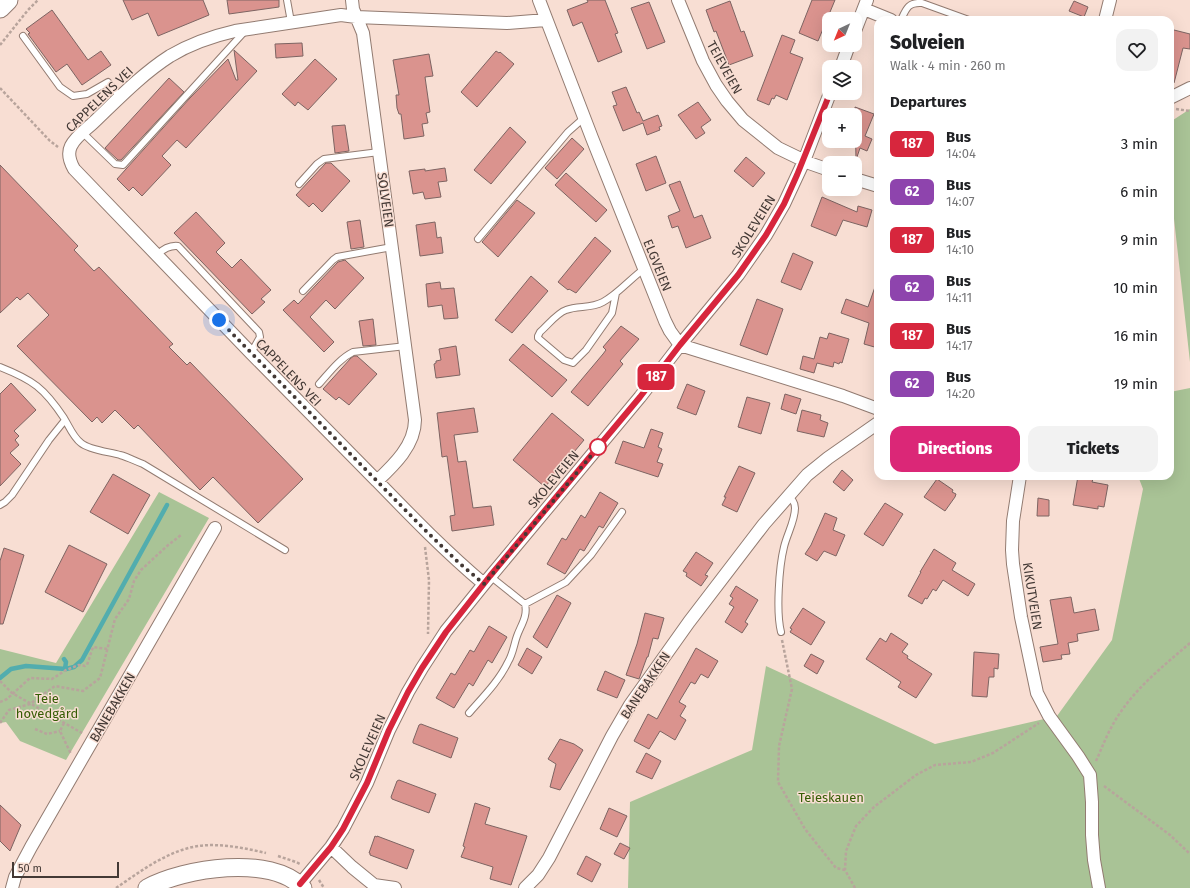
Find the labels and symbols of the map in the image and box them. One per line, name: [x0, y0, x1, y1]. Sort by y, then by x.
north arrow: [822, 12, 862, 52]
street label: TEIEVEIEN: [704, 38, 745, 96]
street label: CAPPELENS VEI: [63, 64, 136, 135]
street label: SOLVEIEN: [374, 172, 397, 229]
street label: SKOLEVEIEN: [728, 192, 779, 260]
street label: ELGVEIEN: [640, 237, 675, 293]
your location: [209, 310, 229, 330]
street label: CAPPELENS VEI: [253, 336, 324, 409]
line badge: 187: [633, 364, 679, 390]
unlabelled marker: [589, 438, 607, 456]
street label: SKOLEVEIEN: [525, 447, 582, 511]
street label: KIKUTVEIEN: [1020, 561, 1045, 631]
street label: BANEBAKKEN: [618, 649, 673, 722]
street label: BANEBAKKEN: [87, 670, 138, 745]
park label: Teie hovedgård: [16, 691, 78, 721]
street label: SKOLEVEIEN: [346, 712, 389, 783]
park label: Teieskauen: [798, 790, 864, 805]
scale bar: [12, 860, 119, 879]

